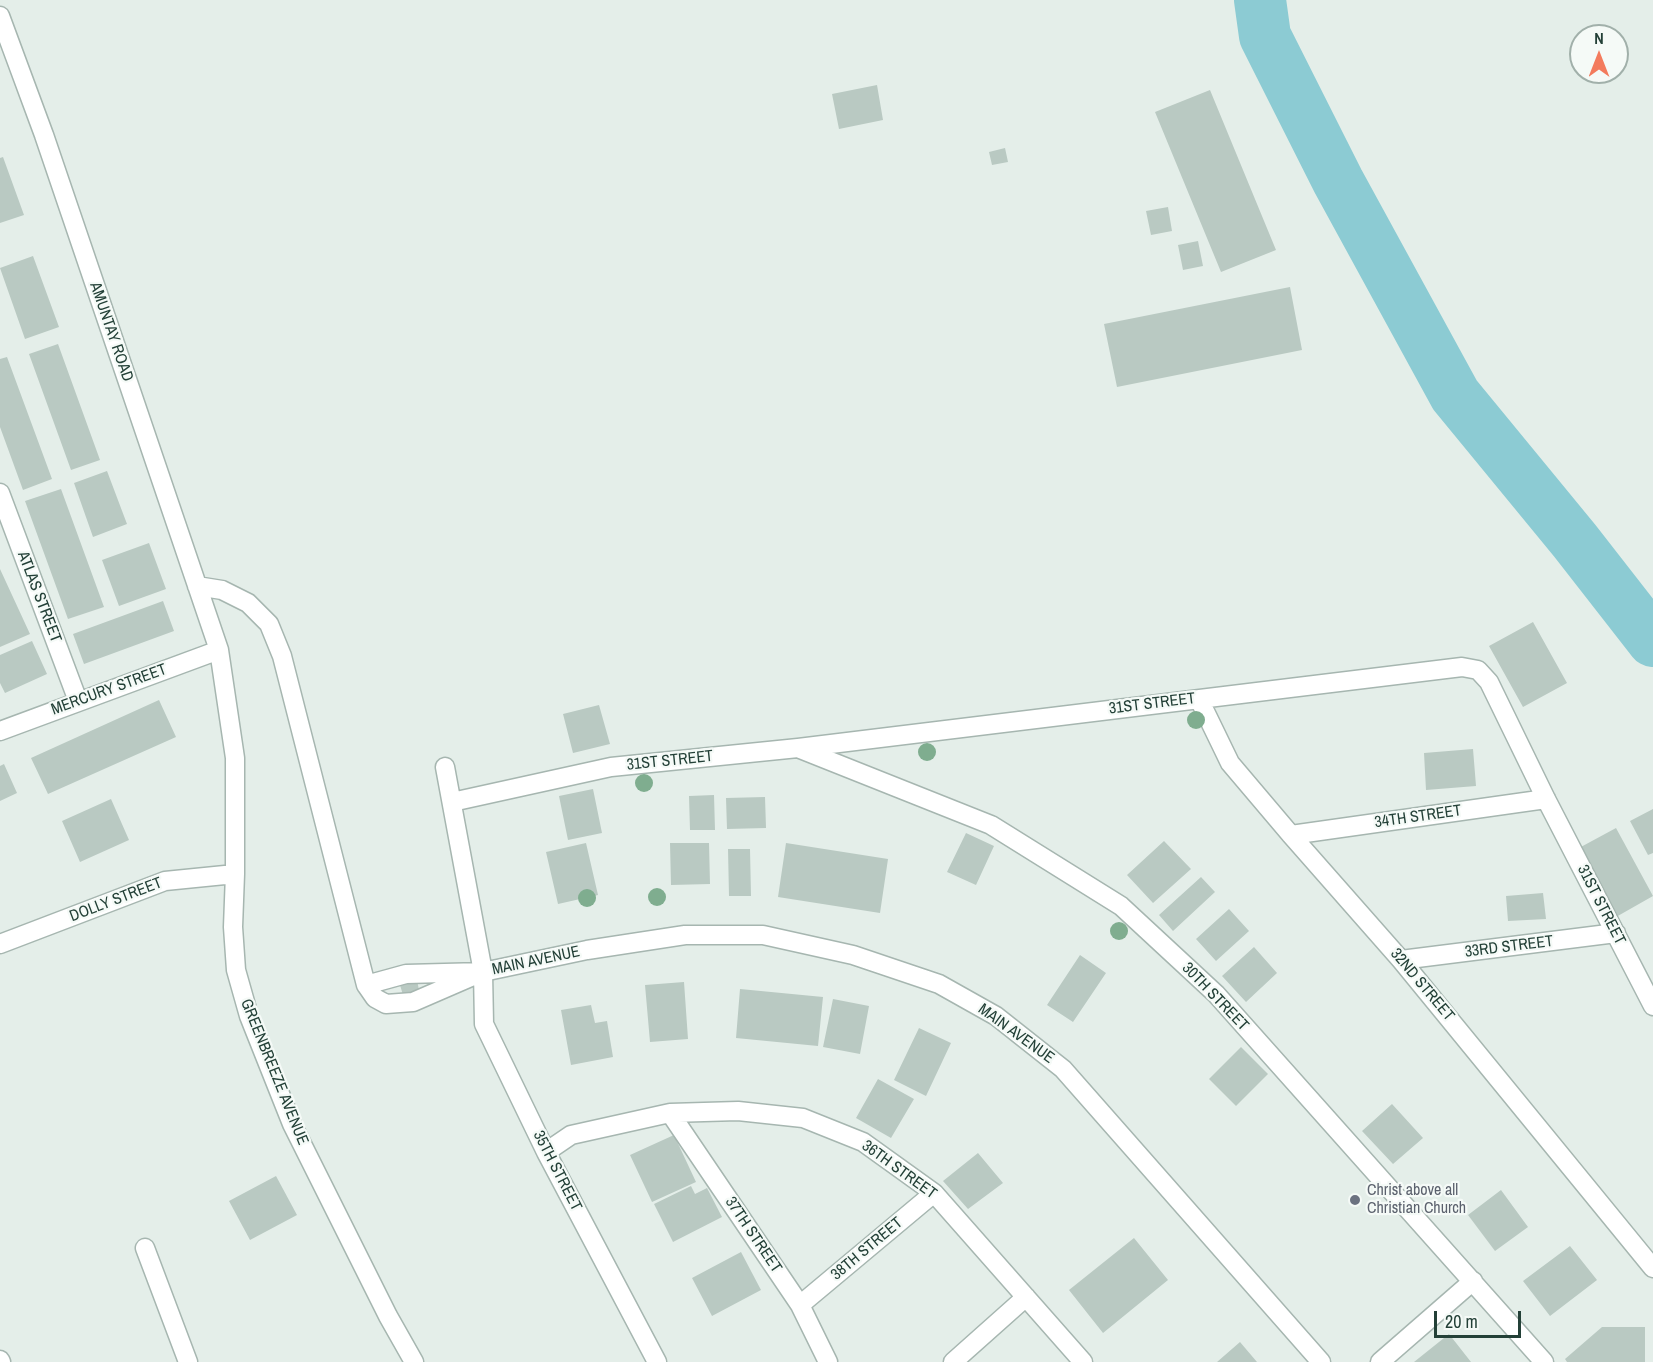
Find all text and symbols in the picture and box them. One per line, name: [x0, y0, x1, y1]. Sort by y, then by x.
north arrow: [1569, 24, 1629, 84]
text: N: [1594, 27, 1604, 49]
street label: AMUNTAY ROAD: [85, 280, 137, 384]
street label: ATLAS STREET: [13, 549, 65, 645]
street label: MERCURY STREET: [49, 660, 169, 720]
street label: 31ST STREET: [1108, 689, 1196, 719]
street label: 31ST STREET: [626, 747, 714, 775]
street label: 34TH STREET: [1373, 801, 1463, 833]
street label: 31ST STREET: [1573, 862, 1629, 948]
street label: DOLLY STREET: [67, 874, 165, 926]
street label: 33RD STREET: [1464, 932, 1554, 962]
street label: MAIN AVENUE: [490, 942, 582, 980]
street label: 32ND STREET: [1386, 945, 1458, 1025]
street label: 30TH STREET: [1178, 959, 1252, 1035]
street label: GREENBREEZE AVENUE: [236, 996, 312, 1148]
street label: MAIN AVENUE: [974, 1000, 1058, 1068]
street label: 35TH STREET: [529, 1128, 585, 1214]
street label: 36TH STREET: [858, 1137, 940, 1203]
place label: Christ above all Christian Church: [1367, 1181, 1466, 1219]
street label: 37TH STREET: [721, 1193, 785, 1277]
marker: Christ above all Christian Church: [1348, 1193, 1362, 1207]
street label: 38TH STREET: [827, 1214, 907, 1284]
scale bar: [1437, 1299, 1524, 1337]
text: 20 m: [1445, 1309, 1478, 1334]

